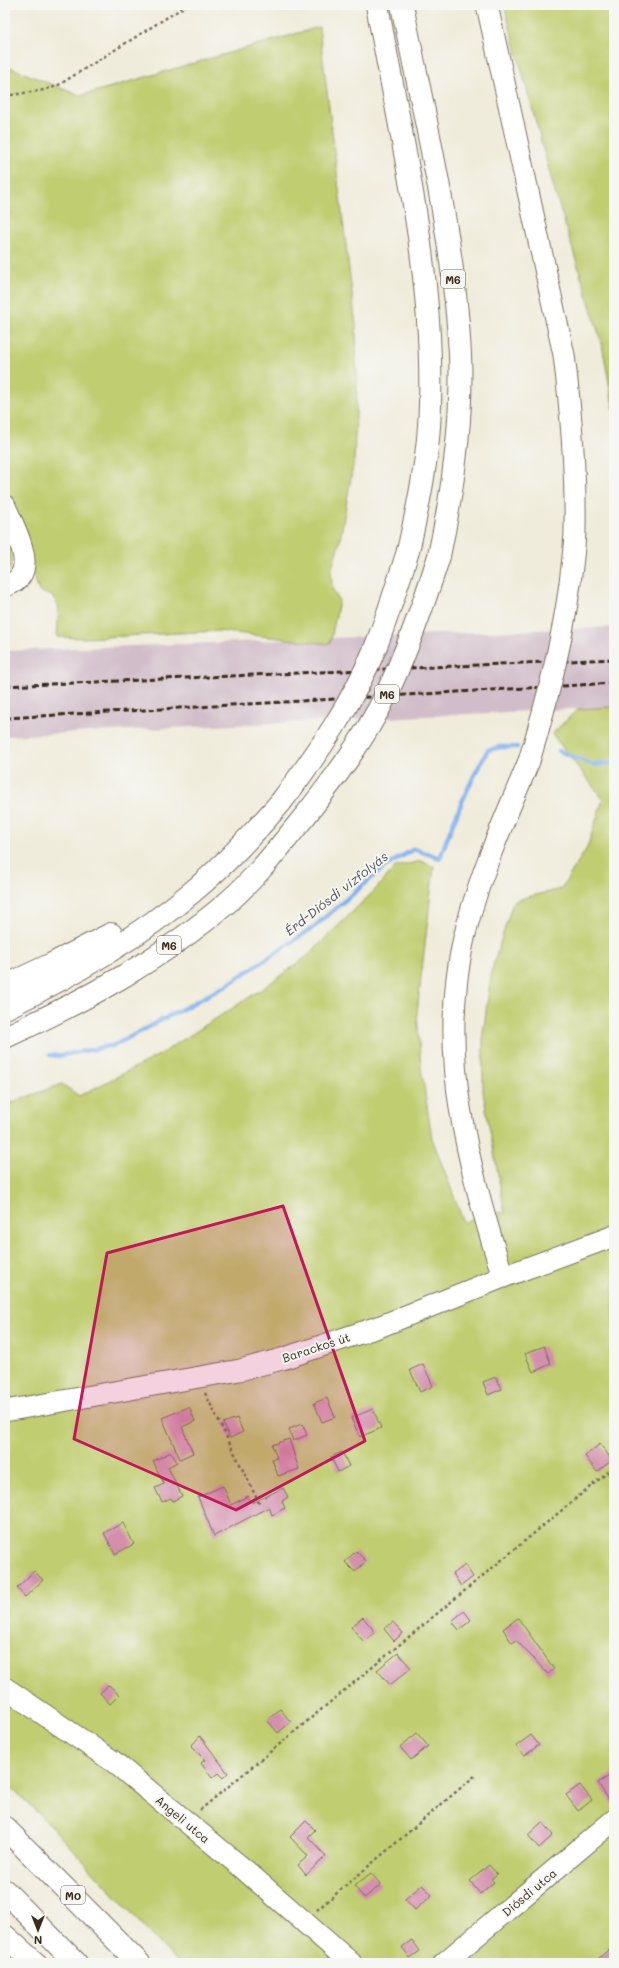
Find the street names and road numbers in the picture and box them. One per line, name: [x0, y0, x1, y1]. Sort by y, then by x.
road number: M6: [441, 270, 465, 288]
road number: M6: [375, 685, 399, 703]
road number: M6: [157, 936, 181, 954]
street label: Barackos út: [280, 1328, 352, 1366]
street label: Angeli utca: [152, 1792, 214, 1846]
street label: Diósdi utca: [498, 1865, 560, 1919]
road number: M0: [61, 1886, 85, 1904]

